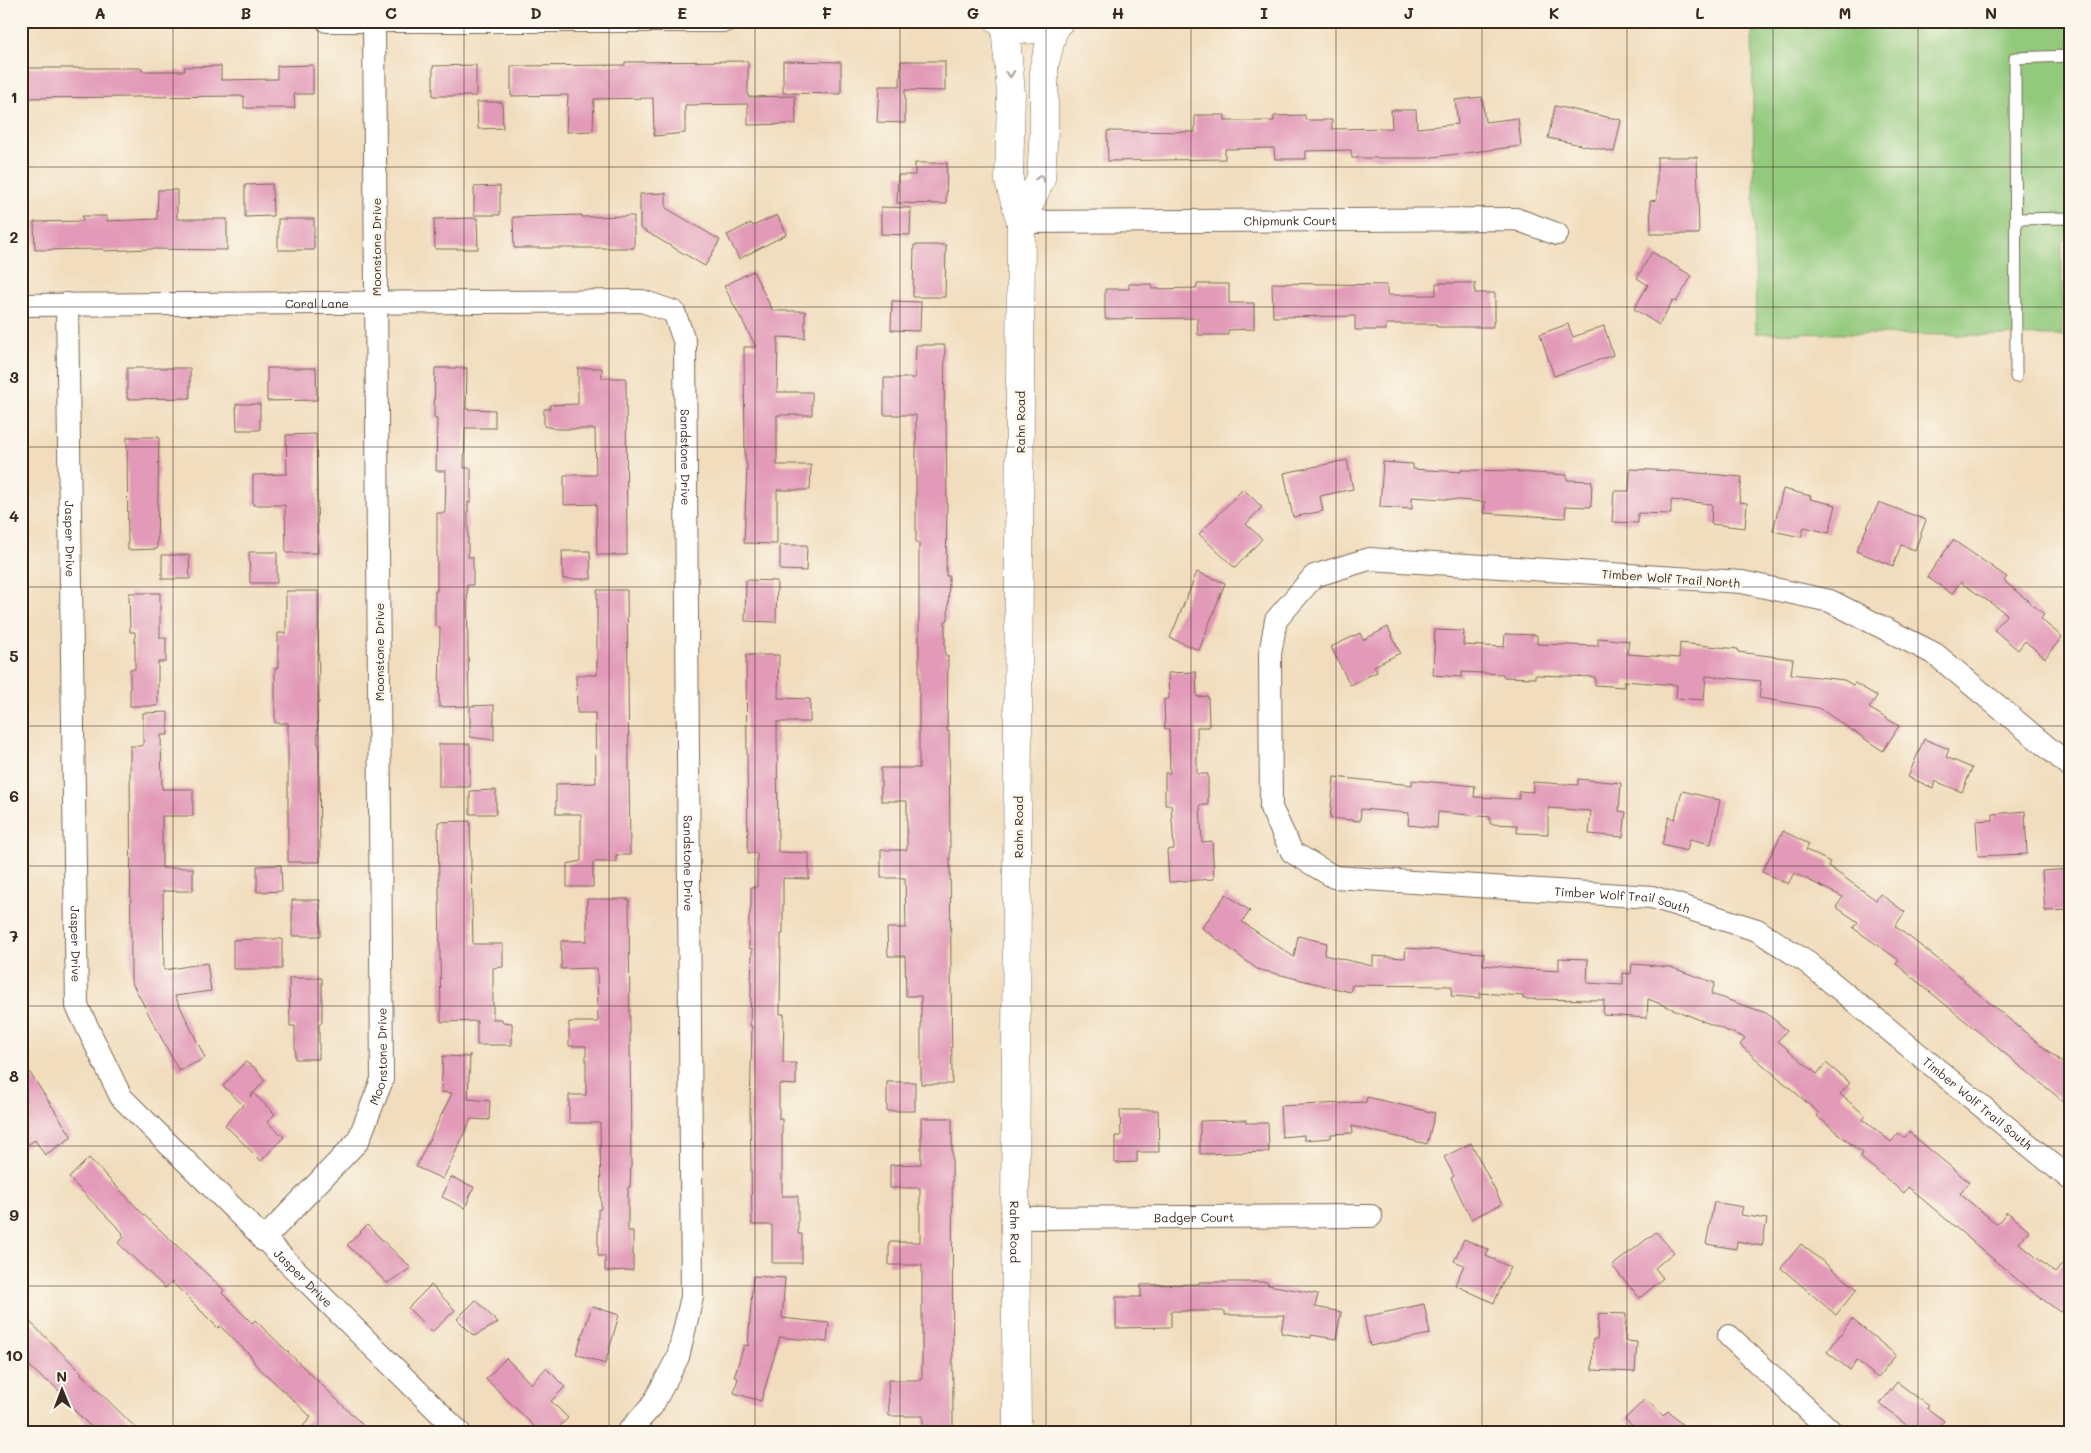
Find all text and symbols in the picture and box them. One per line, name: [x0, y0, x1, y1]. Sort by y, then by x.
text: A: [94, 2, 106, 23]
text: B: [241, 2, 251, 23]
text: C: [385, 2, 397, 23]
text: D: [530, 2, 542, 23]
text: E: [677, 2, 687, 23]
text: F: [822, 2, 832, 23]
text: G: [967, 2, 979, 23]
text: H: [1112, 2, 1124, 23]
text: I: [1260, 2, 1268, 23]
text: J: [1404, 2, 1414, 23]
text: K: [1549, 2, 1559, 23]
text: L: [1695, 2, 1705, 23]
text: M: [1839, 2, 1851, 23]
text: N: [1985, 2, 1997, 23]
one-way arrow: [1004, 70, 1015, 78]
text: 1: [10, 86, 18, 107]
one-way arrow: [1034, 173, 1044, 182]
street label: Moonstone Drive: [368, 198, 384, 296]
street label: Chipmunk Court: [1243, 212, 1337, 229]
text: 2: [10, 226, 19, 247]
street label: Coral Lane: [285, 295, 349, 311]
text: 3: [9, 366, 19, 387]
street label: Rahn Road: [1012, 390, 1028, 453]
street label: Sandstone Drive: [677, 409, 694, 506]
street label: Jasper Drive: [62, 501, 79, 577]
text: 4: [9, 505, 19, 526]
street label: Timber Wolf Trail North: [1601, 565, 1741, 591]
street label: Moonstone Drive: [371, 603, 387, 701]
text: 5: [9, 645, 19, 666]
text: 6: [9, 785, 19, 806]
street label: Rahn Road: [1010, 795, 1026, 858]
street label: Sandstone Drive: [680, 815, 697, 912]
street label: Timber Wolf Trail South: [1554, 883, 1692, 917]
street label: Jasper Drive: [68, 906, 85, 982]
text: 7: [10, 925, 19, 946]
street label: Moonstone Drive: [365, 1007, 390, 1107]
street label: Timber Wolf Trail South: [1920, 1053, 2036, 1153]
text: 8: [9, 1065, 19, 1086]
street label: Rahn Road: [1007, 1201, 1023, 1264]
text: 9: [9, 1204, 19, 1225]
street label: Badger Court: [1154, 1209, 1234, 1225]
street label: Jasper Drive: [271, 1245, 336, 1310]
text: 10: [5, 1344, 23, 1365]
north arrow: [38, 1366, 88, 1416]
text: N: [56, 1367, 67, 1386]

